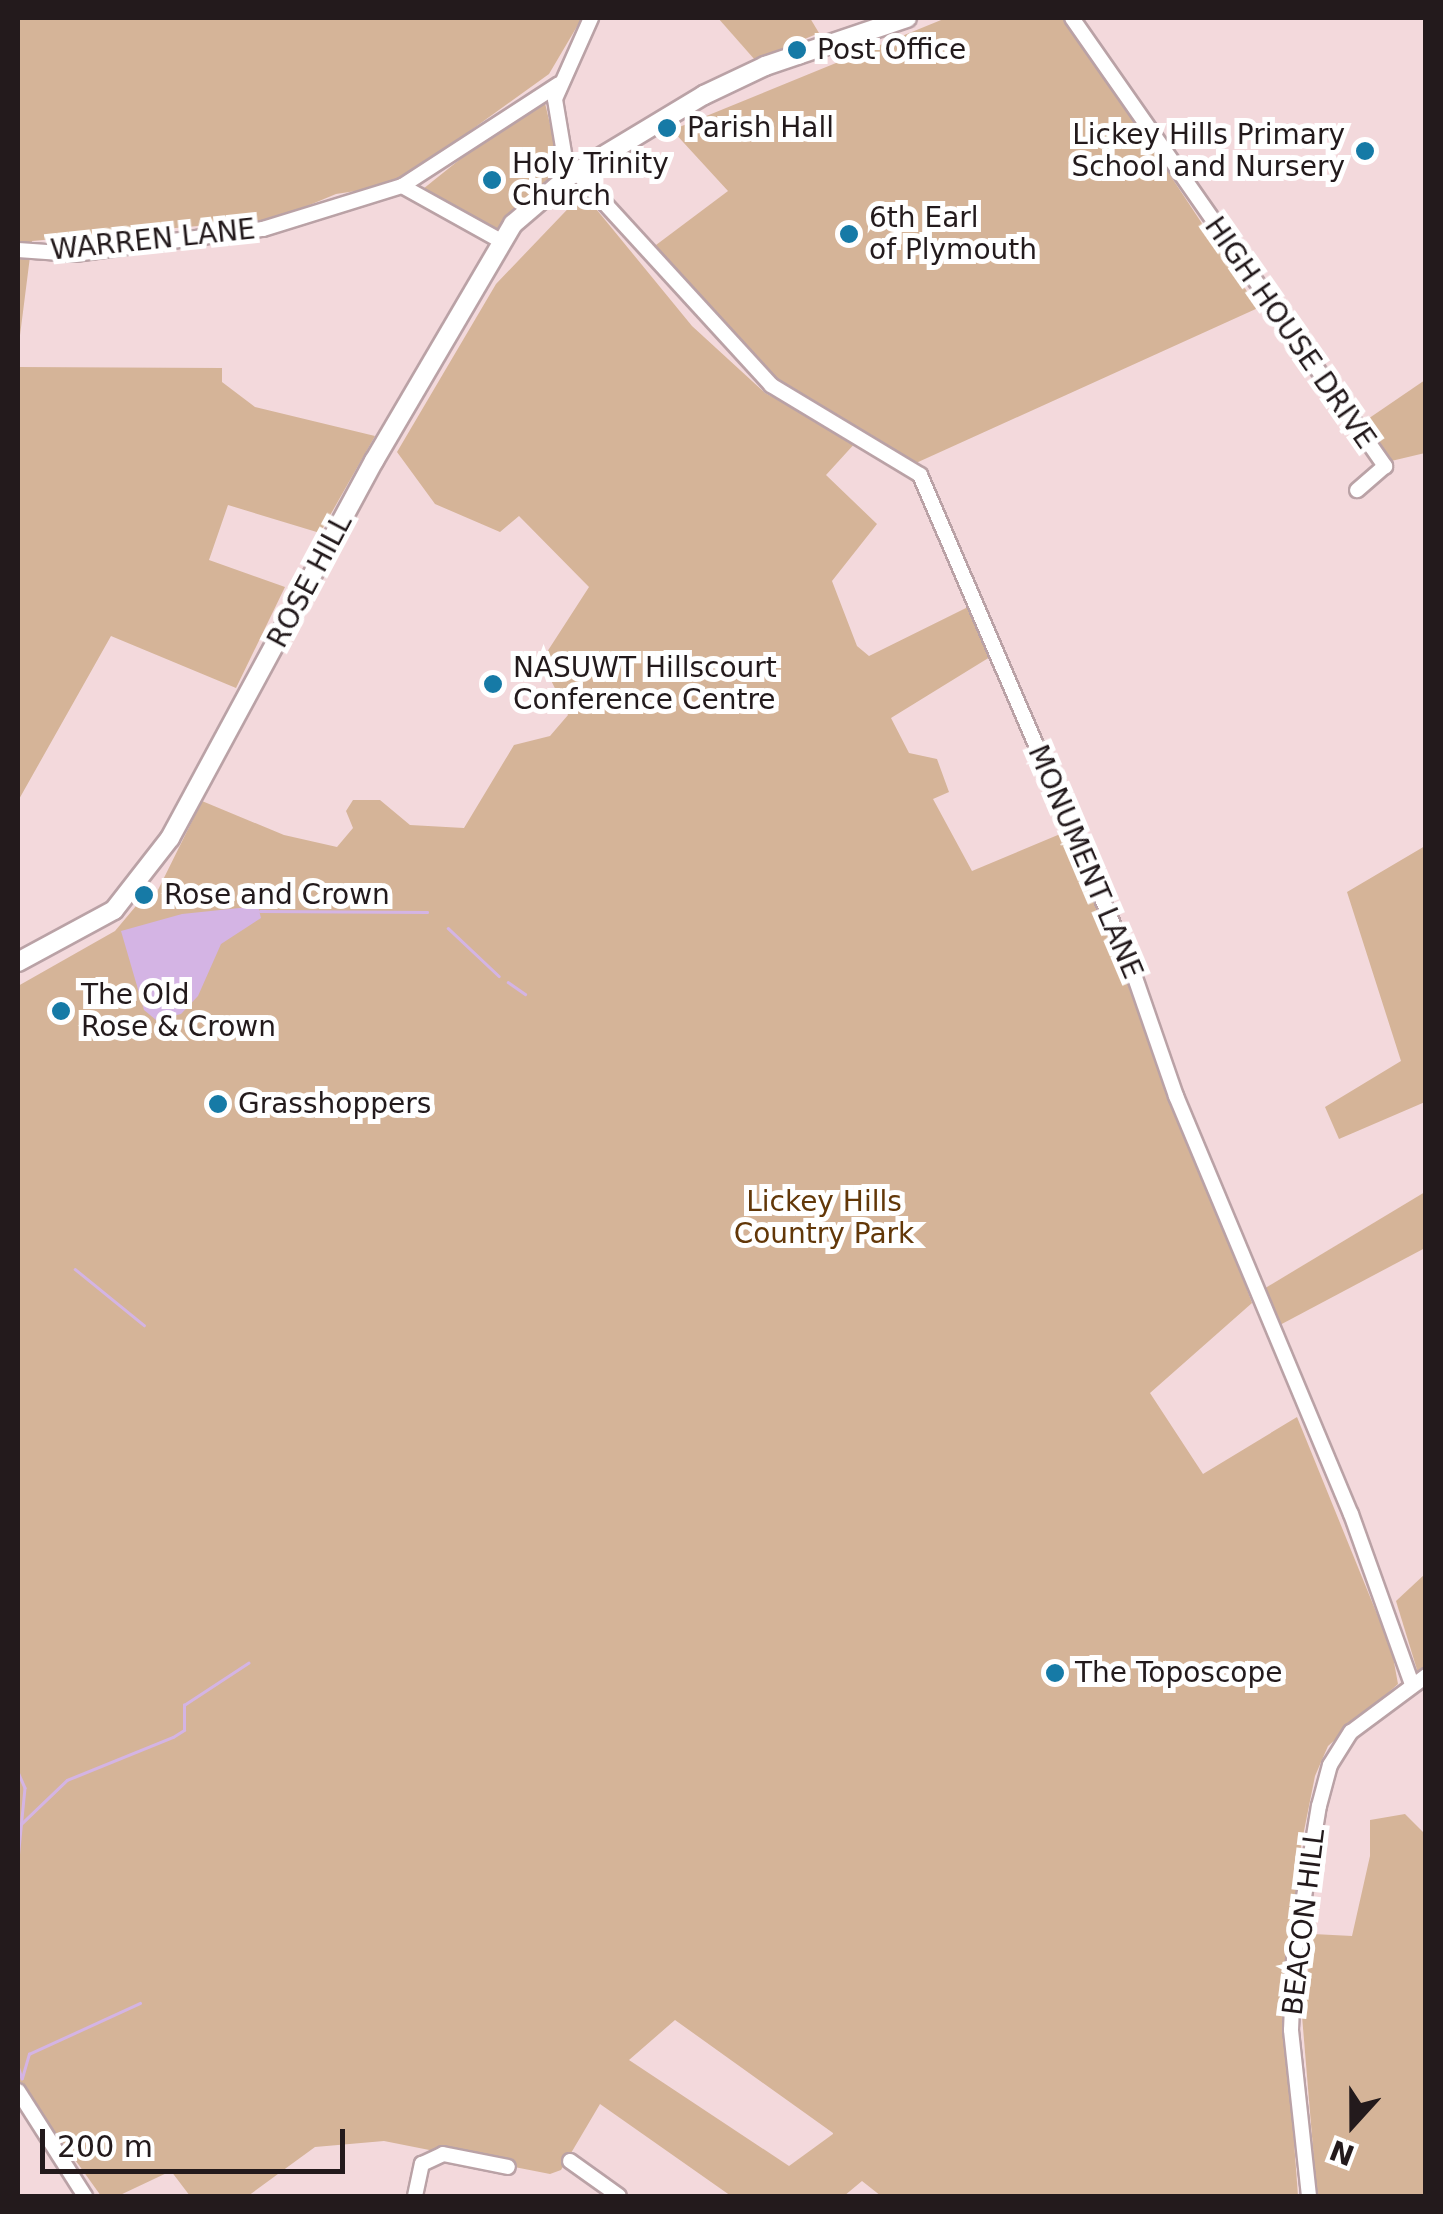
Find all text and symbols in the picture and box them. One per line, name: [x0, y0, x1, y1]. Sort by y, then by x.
place label: Post Office: [817, 33, 966, 67]
marker: Post Office: [786, 39, 808, 61]
place label: Parish Hall: [687, 111, 834, 145]
marker: Parish Hall: [656, 117, 678, 139]
place label: Lickey Hills Primary School and Nursery: [1071, 118, 1345, 184]
marker: Lickey Hills Primary School and Nursery: [1354, 140, 1376, 162]
place label: Holy Trinity Church: [512, 147, 669, 213]
marker: Holy Trinity Church: [481, 169, 503, 191]
place label: 6th Earl of Plymouth: [869, 201, 1037, 267]
street label: HIGH HOUSE DRIVE: [1197, 211, 1383, 455]
street label: WARREN LANE: [49, 213, 257, 267]
marker: 6th Earl of Plymouth: [838, 223, 860, 245]
street label: ROSE HILL: [261, 508, 359, 654]
place label: NASUWT Hillscourt Conference Centre: [513, 651, 777, 717]
marker: NASUWT Hillscourt Conference Centre: [482, 673, 504, 695]
street label: MONUMENT LANE: [1021, 740, 1149, 984]
place label: Rose and Crown: [164, 878, 390, 912]
marker: Rose and Crown: [133, 884, 155, 906]
place label: The Old Rose & Crown: [81, 978, 276, 1044]
marker: The Old Rose & Crown: [50, 1000, 72, 1022]
place label: Grasshoppers: [238, 1087, 431, 1121]
marker: Grasshoppers: [207, 1093, 229, 1115]
park label: Lickey Hills Country Park: [734, 1185, 914, 1251]
place label: The Toposcope: [1075, 1656, 1282, 1690]
marker: The Toposcope: [1044, 1662, 1066, 1684]
street label: BEACON HILL: [1276, 1827, 1332, 2017]
north arrow: [1303, 2074, 1403, 2174]
scale bar: [45, 2109, 350, 2171]
text: 200 m: [57, 2129, 153, 2164]
text: N: [1325, 2133, 1359, 2172]

